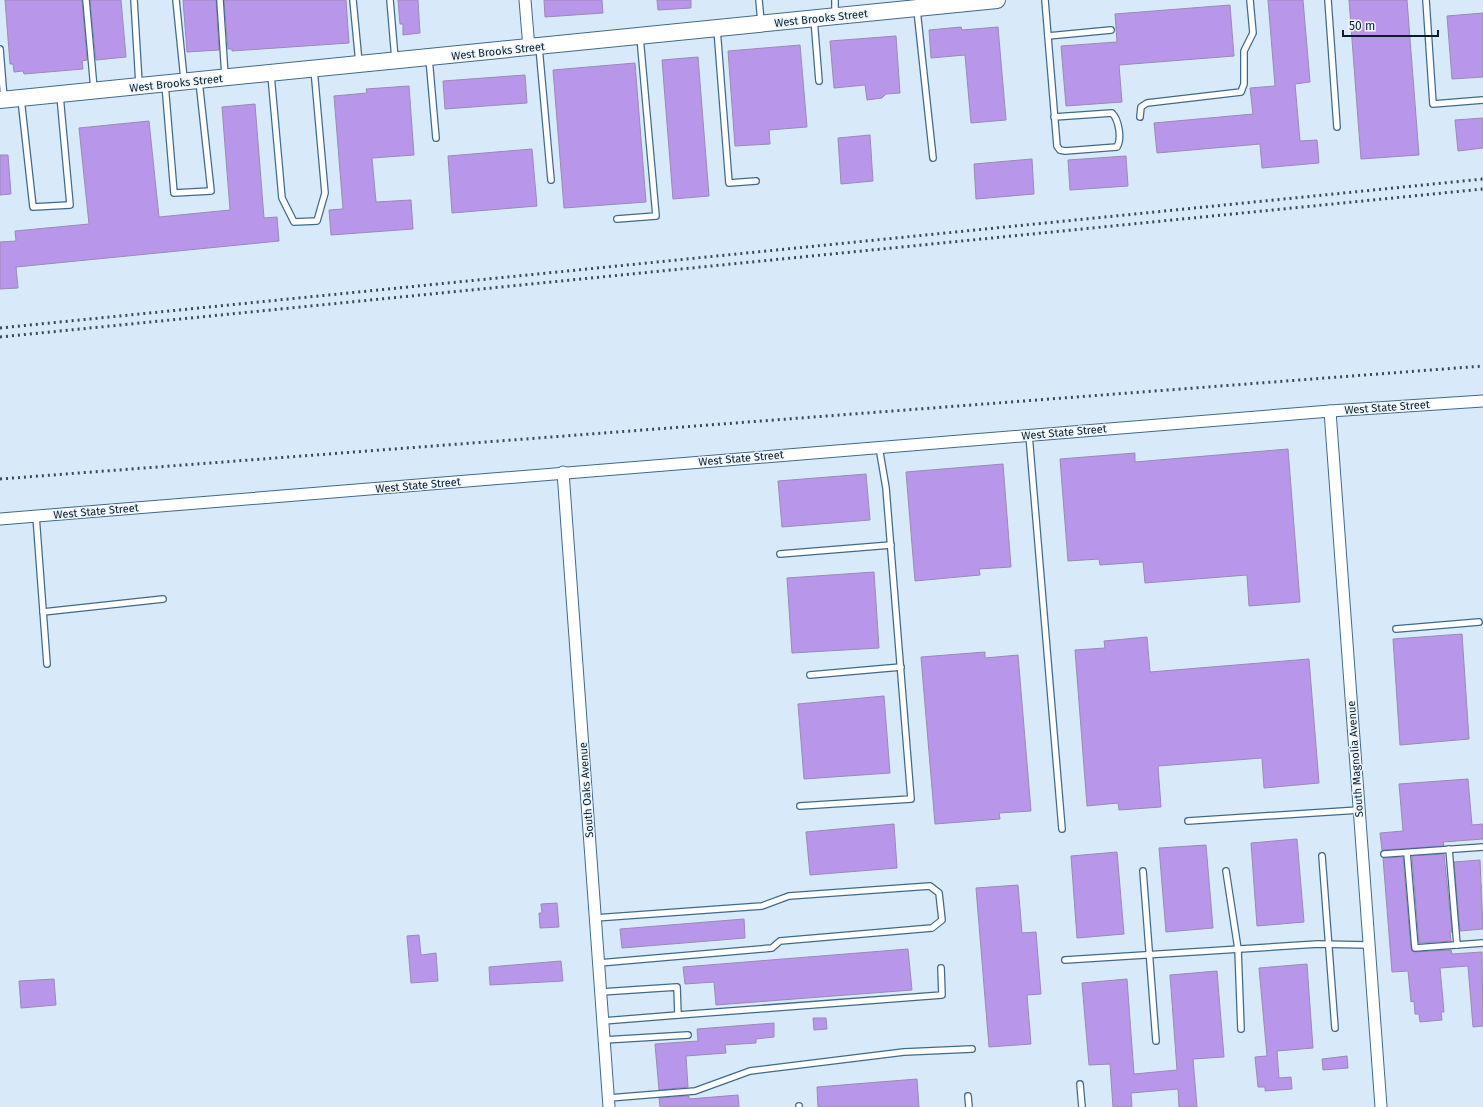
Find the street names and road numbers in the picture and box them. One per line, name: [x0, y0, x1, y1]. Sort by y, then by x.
street label: West Brooks Street: [774, 7, 868, 30]
street label: West Brooks Street: [451, 40, 545, 63]
street label: West Brooks Street: [129, 72, 223, 95]
street label: West State Street: [1344, 398, 1430, 417]
street label: West State Street: [1021, 422, 1107, 443]
street label: West State Street: [698, 448, 784, 469]
street label: West State Street: [375, 475, 461, 496]
street label: West State Street: [53, 501, 139, 522]
street label: South Magnolia Avenue: [1345, 700, 1366, 818]
street label: South Oaks Avenue: [577, 742, 596, 838]

